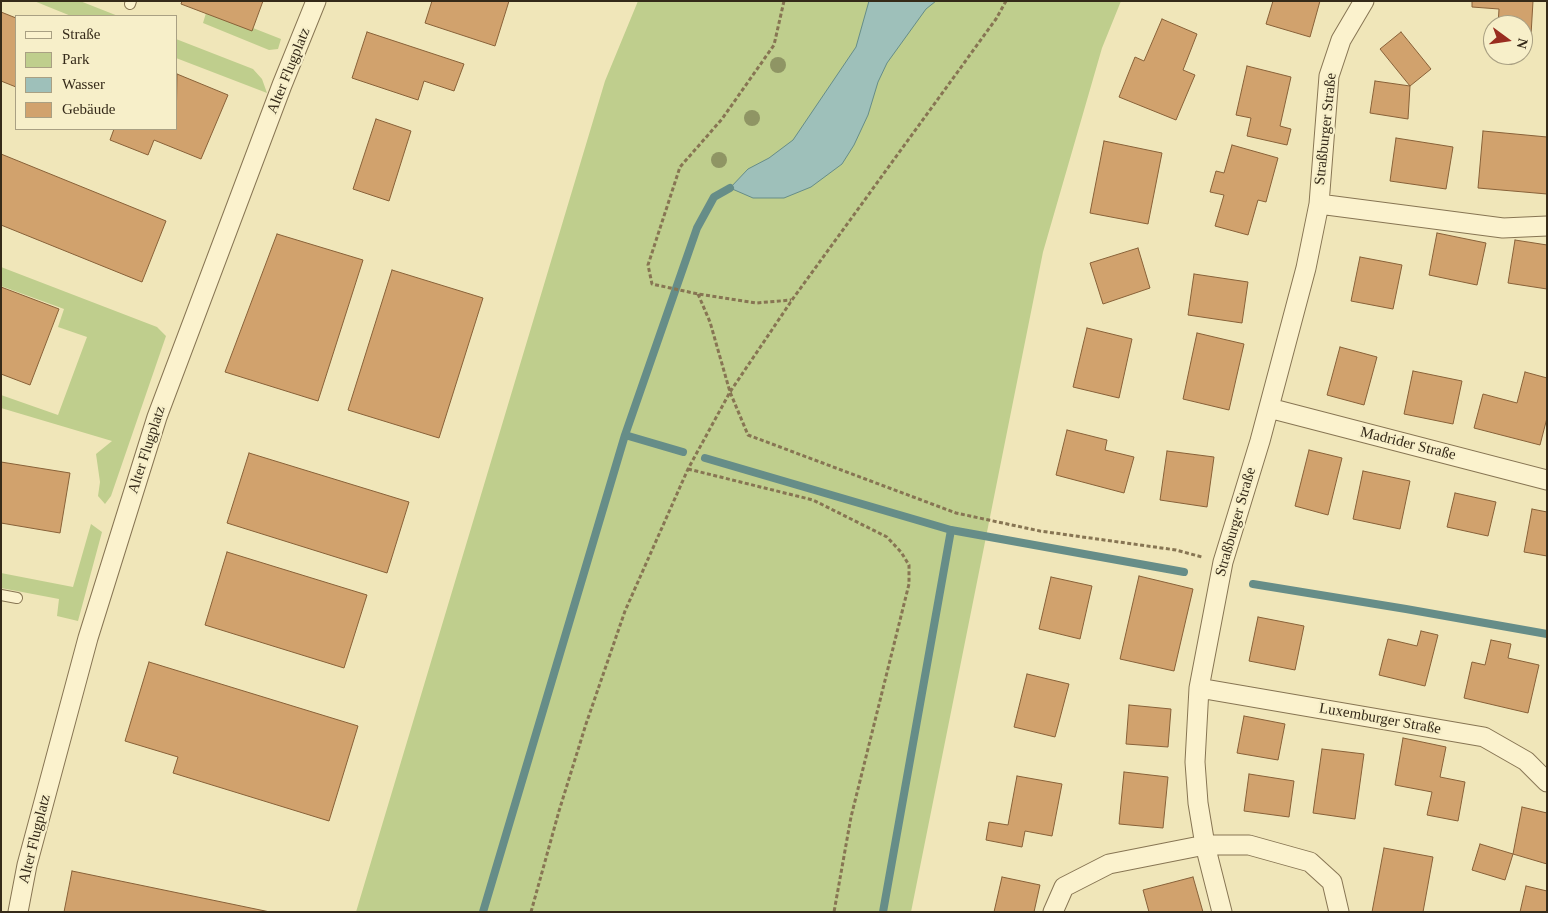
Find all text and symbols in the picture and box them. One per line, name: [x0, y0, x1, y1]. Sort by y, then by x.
legend: [15, 15, 178, 130]
north arrow: [1483, 15, 1533, 65]
street label: Alter Flugplatz: [264, 25, 314, 117]
text: Straße: [62, 26, 100, 42]
text: N: [1514, 37, 1531, 50]
text: Park: [62, 51, 90, 67]
street label: Straßburger Straße: [1311, 72, 1341, 186]
text: Wasser: [62, 76, 105, 92]
text: Gebäude: [62, 101, 115, 117]
street label: Alter Flugplatz: [124, 404, 170, 496]
street label: Madrider Straße: [1358, 423, 1458, 465]
street label: Straßburger Straße: [1212, 465, 1260, 579]
street label: Luxemburger Straße: [1318, 699, 1442, 739]
street label: Alter Flugplatz: [15, 793, 55, 885]

